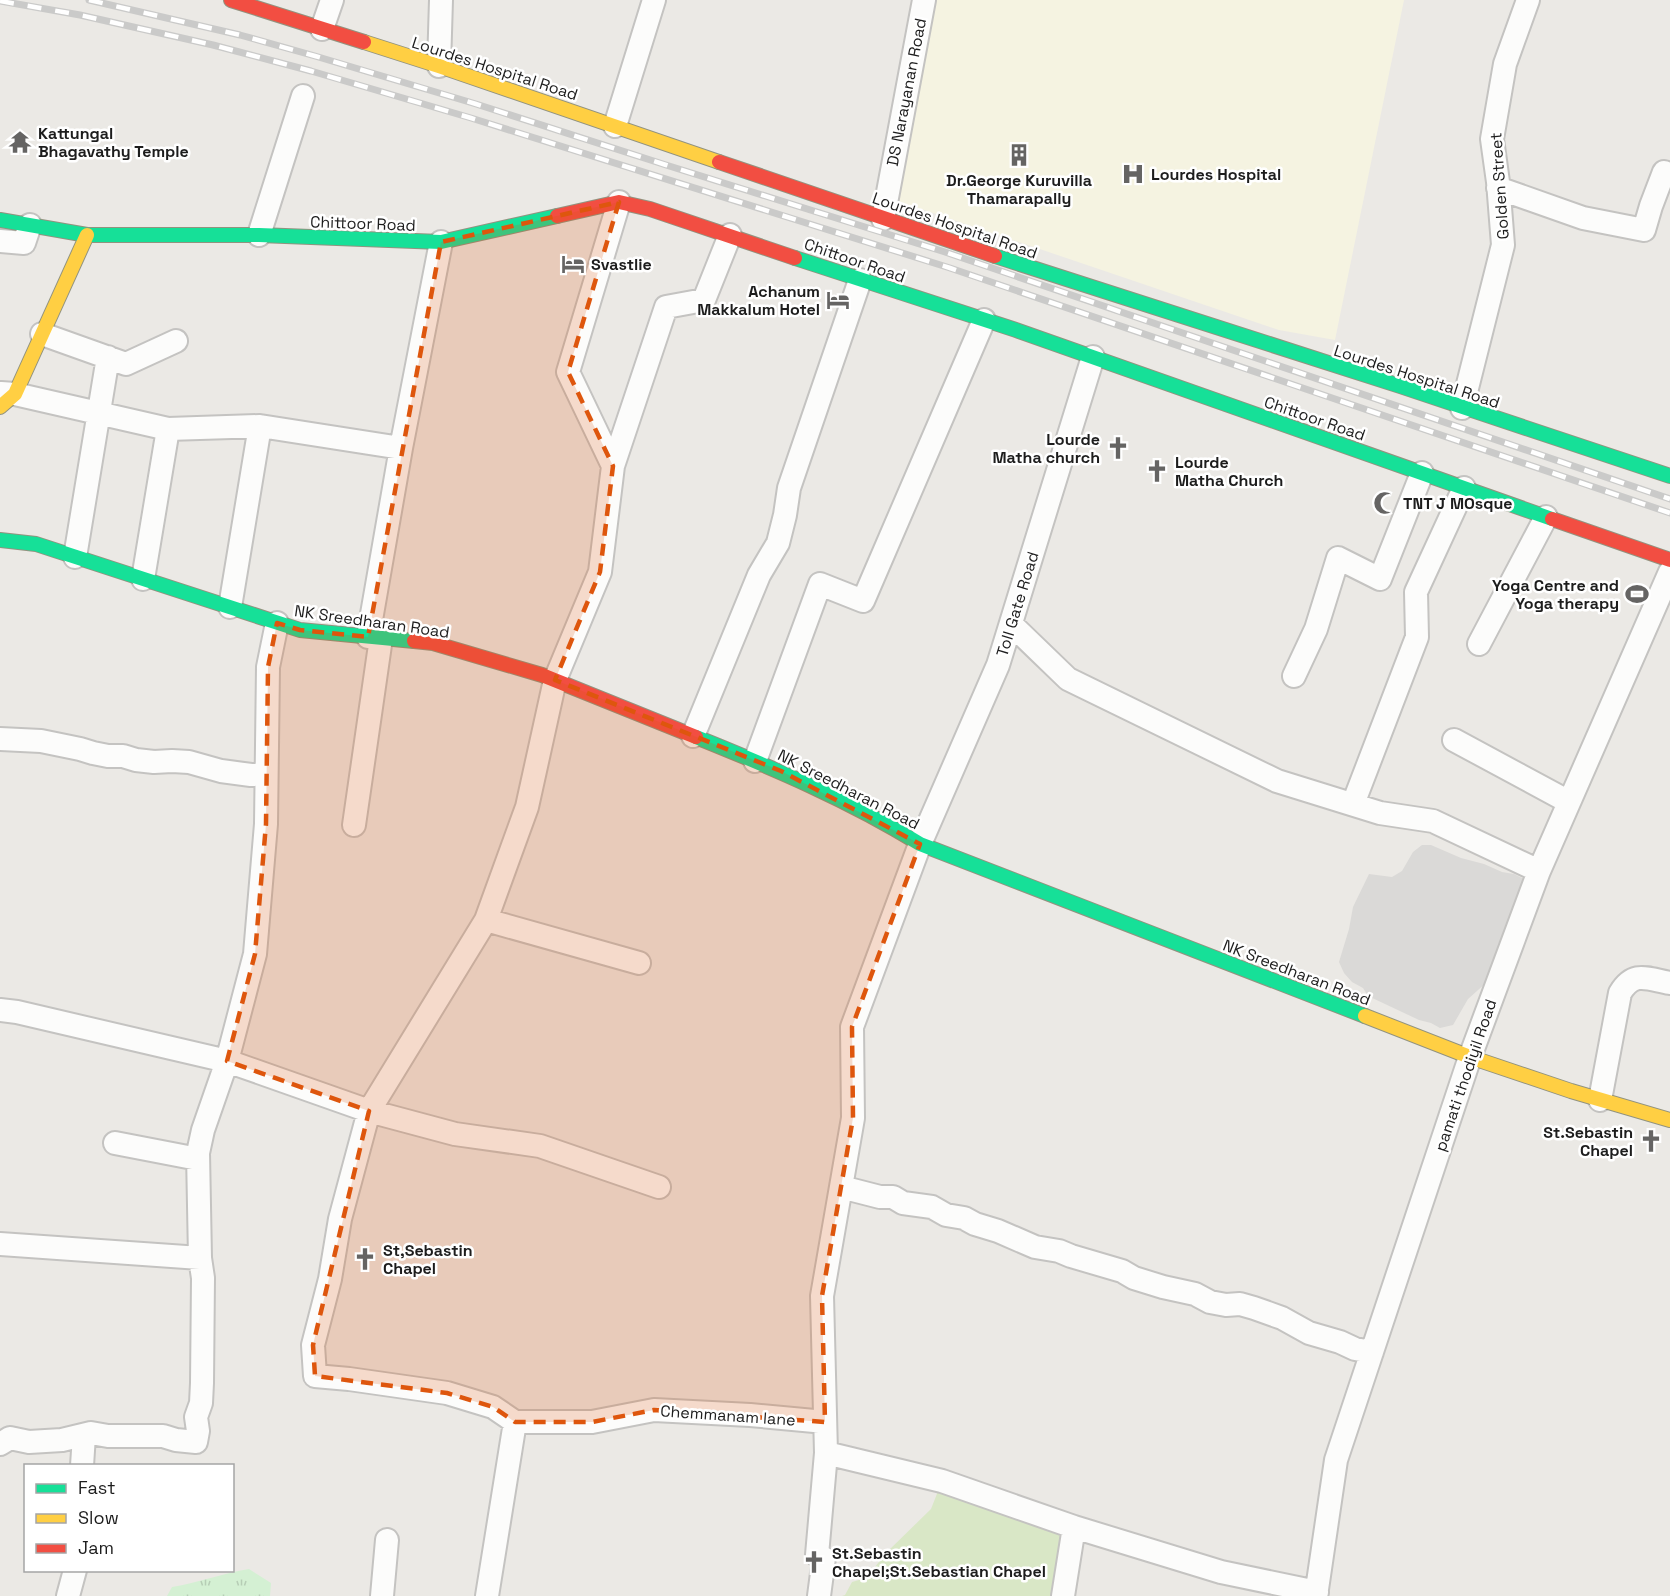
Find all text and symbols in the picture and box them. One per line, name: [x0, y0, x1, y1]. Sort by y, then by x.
street label: DS Narayanan Road: [882, 16, 931, 168]
street label: Lourdes Hospital Road: [409, 32, 580, 105]
place label: Kattungal Bhagavathy Temple: [38, 123, 189, 162]
temple icon: Kattungal Bhagavathy Temple: [7, 129, 33, 155]
street label: Golden Street: [1485, 132, 1514, 240]
building icon: Dr.George Kuruvilla Thamarapally: [1006, 142, 1032, 168]
hospital icon: Lourdes Hospital: [1120, 161, 1146, 187]
place label: Lourdes Hospital: [1151, 164, 1281, 185]
place label: Dr.George Kuruvilla Thamarapally: [946, 170, 1092, 209]
street label: Lourdes Hospital Road: [869, 187, 1040, 264]
street label: Chittoor Road: [310, 211, 416, 236]
street label: Chittoor Road: [801, 233, 908, 288]
hotel icon: Svastlie: [560, 251, 586, 277]
place label: Svastlie: [591, 254, 652, 275]
place label: Achanum Makkalum Hotel: [697, 281, 820, 320]
hotel icon: Achanum Makkalum Hotel: [825, 287, 851, 313]
street label: Lourdes Hospital Road: [1331, 340, 1502, 413]
street label: Chittoor Road: [1261, 391, 1368, 446]
place label: Lourde Matha church: [993, 429, 1100, 468]
church icon: Lourde Matha church: [1105, 435, 1131, 461]
place label: Lourde Matha Church: [1175, 452, 1283, 491]
church icon: Lourde Matha Church: [1144, 458, 1170, 484]
mosque icon: TNT J MOsque: [1372, 490, 1398, 516]
place label: TNT J MOsque: [1403, 493, 1513, 514]
street label: Toll Gate Road: [992, 549, 1043, 659]
place label: Yoga Centre and Yoga therapy: [1492, 575, 1619, 614]
sports icon: Yoga Centre and Yoga therapy: [1624, 581, 1650, 607]
street label: NK Sreedharan Road: [293, 600, 451, 643]
street label: NK Sreedharan Road: [774, 745, 923, 834]
street label: NK Sreedharan Road: [1220, 935, 1374, 1010]
street label: pamati thodiyil Road: [1430, 996, 1501, 1154]
place label: St.Sebastin Chapel: [1543, 1122, 1633, 1161]
church icon: St.Sebastin Chapel: [1638, 1128, 1664, 1154]
place label: St,Sebastin Chapel: [383, 1240, 473, 1279]
church icon: St,Sebastin Chapel: [352, 1246, 378, 1272]
street label: Chemmanam lane: [660, 1400, 796, 1431]
legend: [24, 1464, 234, 1572]
text: Fast: [78, 1476, 115, 1499]
text: Slow: [78, 1506, 119, 1529]
text: Jam: [78, 1536, 114, 1559]
place label: St.Sebastin Chapel;St.Sebastian Chapel: [832, 1543, 1046, 1582]
church icon: St.Sebastin Chapel;St.Sebastian Chapel: [801, 1549, 827, 1575]

